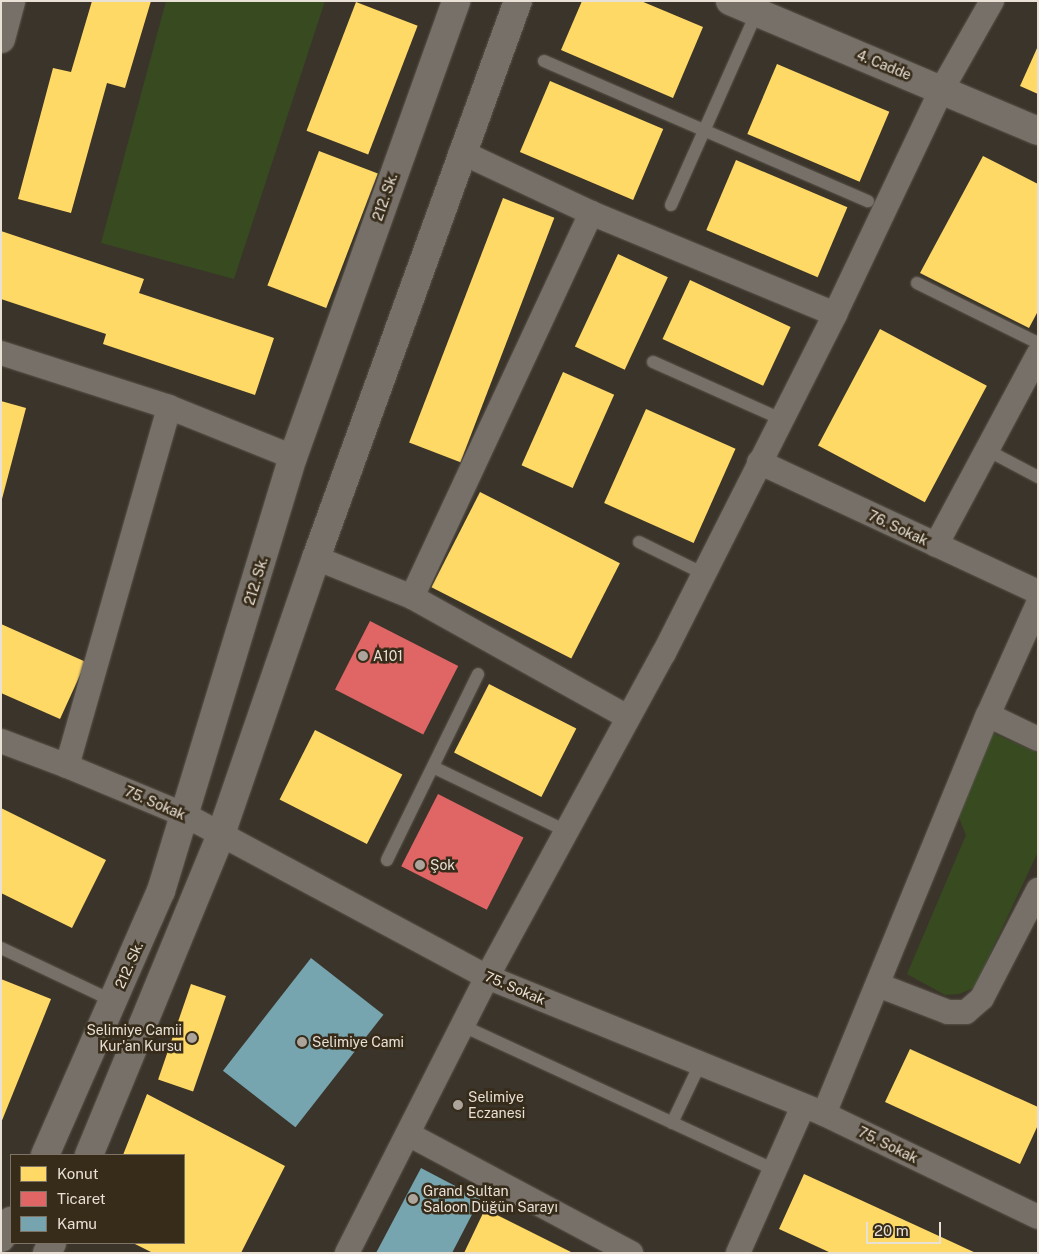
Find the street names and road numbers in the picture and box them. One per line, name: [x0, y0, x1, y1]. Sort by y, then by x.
street label: 4. Cadde: [854, 46, 914, 84]
street label: 212. Sk.: [369, 171, 401, 223]
street label: 76. Sokak: [865, 507, 931, 549]
street label: 212. Sk.: [241, 555, 271, 607]
street label: 75. Sokak: [122, 783, 188, 823]
street label: 212. Sk.: [111, 939, 147, 991]
street label: 75. Sokak: [482, 968, 548, 1008]
street label: 75. Sokak: [855, 1123, 921, 1167]

